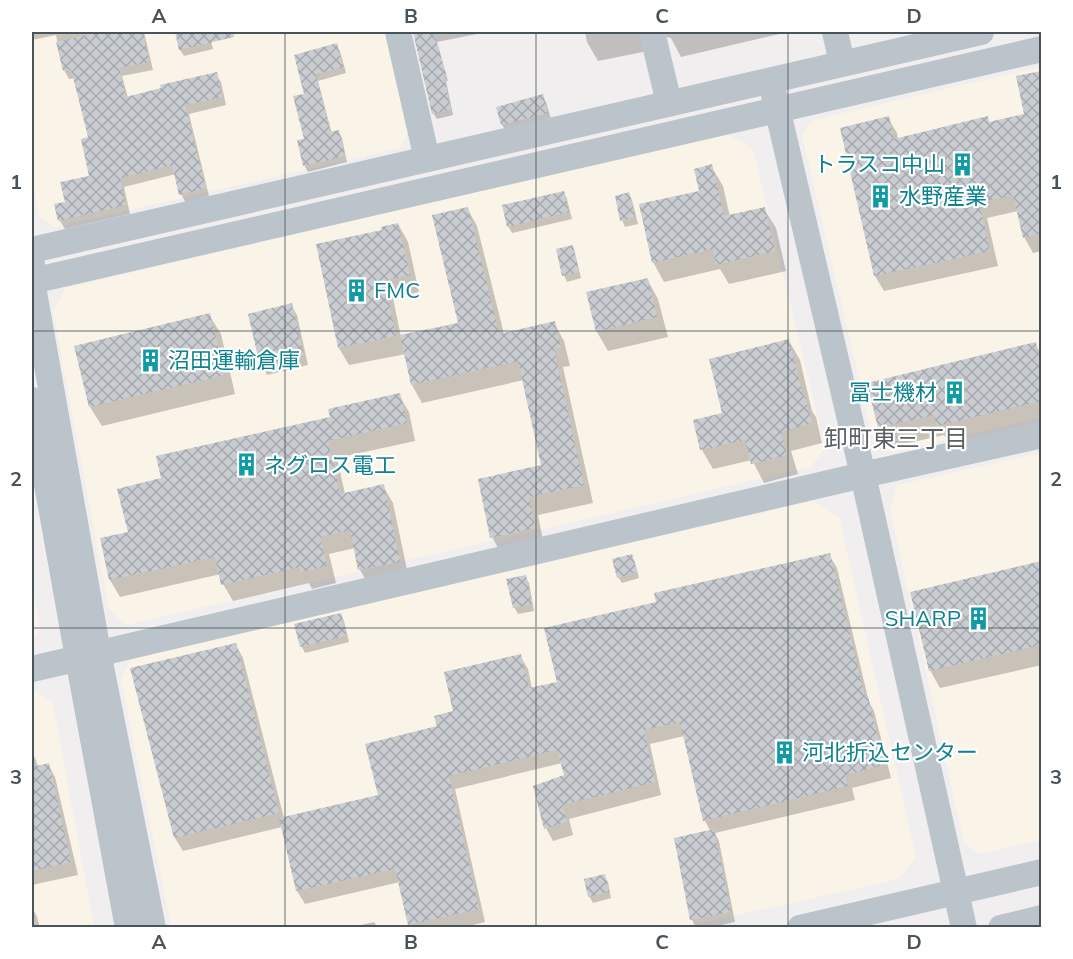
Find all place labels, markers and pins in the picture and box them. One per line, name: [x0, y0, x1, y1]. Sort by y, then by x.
place label: トラスコ中山: [813, 150, 945, 178]
building icon: トラスコ中山: [950, 151, 976, 177]
place label: 水野産業: [899, 182, 987, 210]
building icon: 水野産業: [868, 183, 894, 209]
place label: FMC: [374, 276, 420, 304]
building icon: FMC: [343, 277, 369, 303]
place label: 沼田運輸倉庫: [168, 346, 300, 374]
building icon: 沼田運輸倉庫: [137, 347, 163, 373]
place label: 冨士機材: [849, 378, 937, 406]
building icon: 冨士機材: [942, 379, 968, 405]
place label: ネグロス電工: [264, 451, 396, 479]
building icon: ネグロス電工: [233, 452, 259, 478]
place label: SHARP: [885, 604, 961, 632]
building icon: SHARP: [966, 605, 992, 631]
place label: 河北折込センター: [802, 738, 978, 766]
building icon: 河北折込センター: [771, 739, 797, 765]

